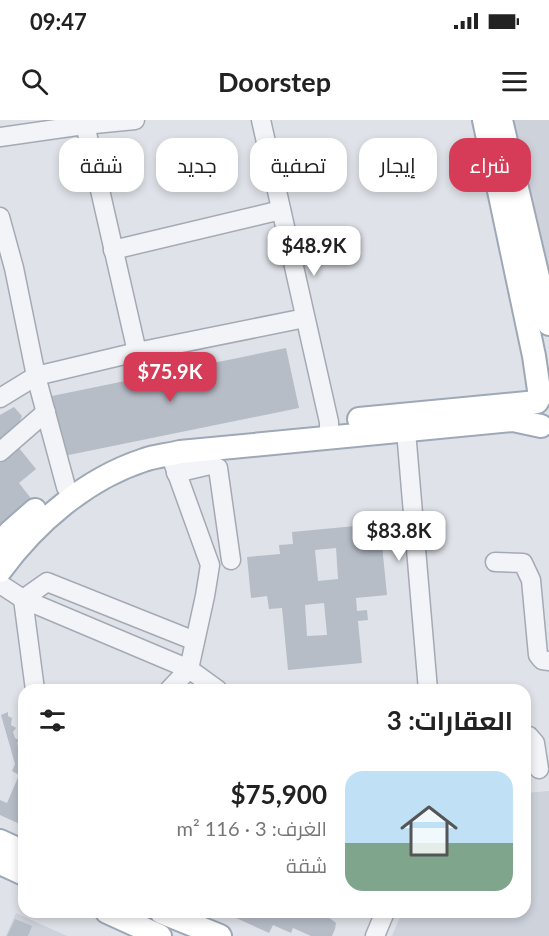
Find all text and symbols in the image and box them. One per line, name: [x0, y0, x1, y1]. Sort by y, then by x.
text: 09:47: [30, 8, 87, 35]
icon: search: [18, 65, 51, 98]
text: Doorstep: [218, 65, 331, 98]
icon: menu: [498, 65, 531, 98]
chip: شقة: [59, 138, 144, 192]
chip: جديد: [156, 138, 238, 192]
chip: تصفية: [250, 138, 347, 192]
chip: إيجار: [359, 138, 437, 192]
chip: شراء: [449, 138, 531, 192]
pin: $48.9K: [265, 226, 363, 277]
text: $48.9K: [282, 233, 346, 257]
pin: $75.9K: [121, 352, 219, 403]
text: $75.9K: [138, 359, 202, 383]
pin: $83.8K: [350, 511, 448, 562]
text: $83.8K: [367, 518, 431, 542]
icon: filters: [36, 704, 69, 737]
text: العقارات: 3: [387, 704, 513, 736]
text: $75,900: [230, 778, 327, 810]
icon: home: [393, 795, 465, 867]
text: الغرف: 3 · 116 m²: [176, 816, 327, 840]
text: شقة: [286, 853, 327, 877]

